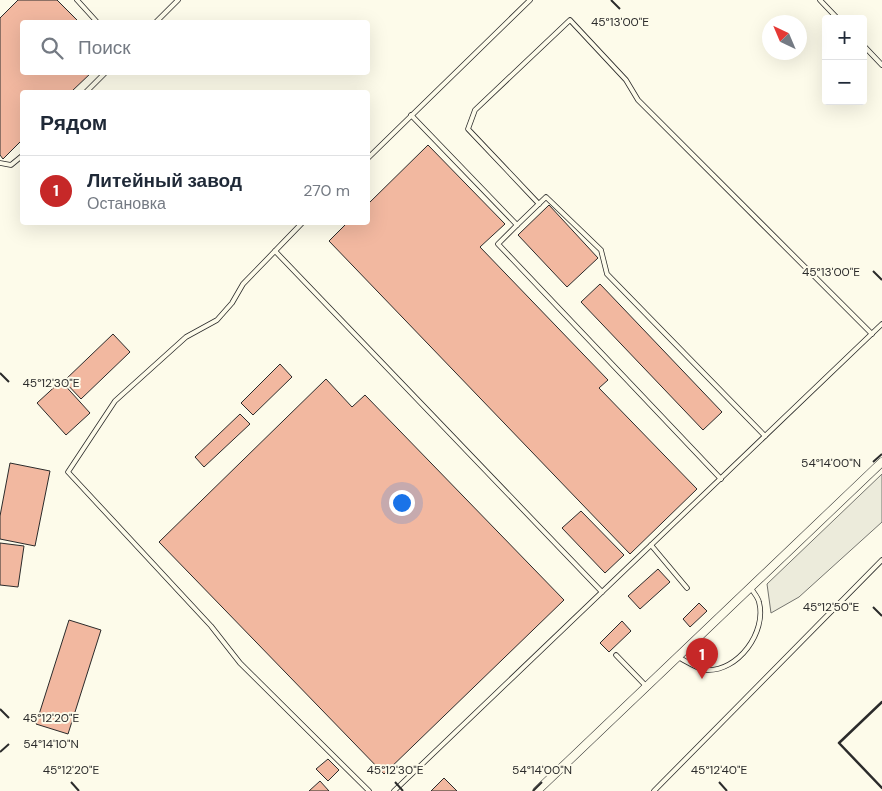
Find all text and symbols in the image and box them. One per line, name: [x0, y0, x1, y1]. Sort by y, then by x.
text: 45°13'00"E: [591, 14, 649, 30]
north arrow: [762, 15, 807, 60]
map controls: [822, 15, 867, 105]
button: +: [822, 15, 867, 60]
search box: [20, 20, 370, 75]
icon: search: [38, 34, 66, 62]
text: Поиск: [78, 35, 131, 60]
button: −: [822, 60, 867, 105]
text: Рядом: [40, 109, 107, 137]
text: Литейный завод: [87, 168, 242, 193]
text: 1: [53, 180, 59, 201]
text: 270 m: [303, 180, 350, 201]
text: Остановка: [87, 193, 166, 214]
text: 45°13'00"E: [802, 264, 860, 280]
text: 45°12'30"E: [23, 375, 80, 391]
text: 54°14'00"N: [801, 455, 861, 471]
your location: [389, 490, 415, 516]
text: 45°12'50"E: [803, 599, 860, 615]
pin: 1: [686, 638, 718, 679]
text: 45°12'20"E: [23, 710, 79, 726]
text: 54°14'10"N: [23, 736, 79, 752]
text: 45°12'20"E: [43, 762, 99, 778]
text: 45°12'30"E: [367, 762, 424, 778]
text: 54°14'00"N: [512, 762, 572, 778]
text: 45°12'40"E: [691, 762, 747, 778]

